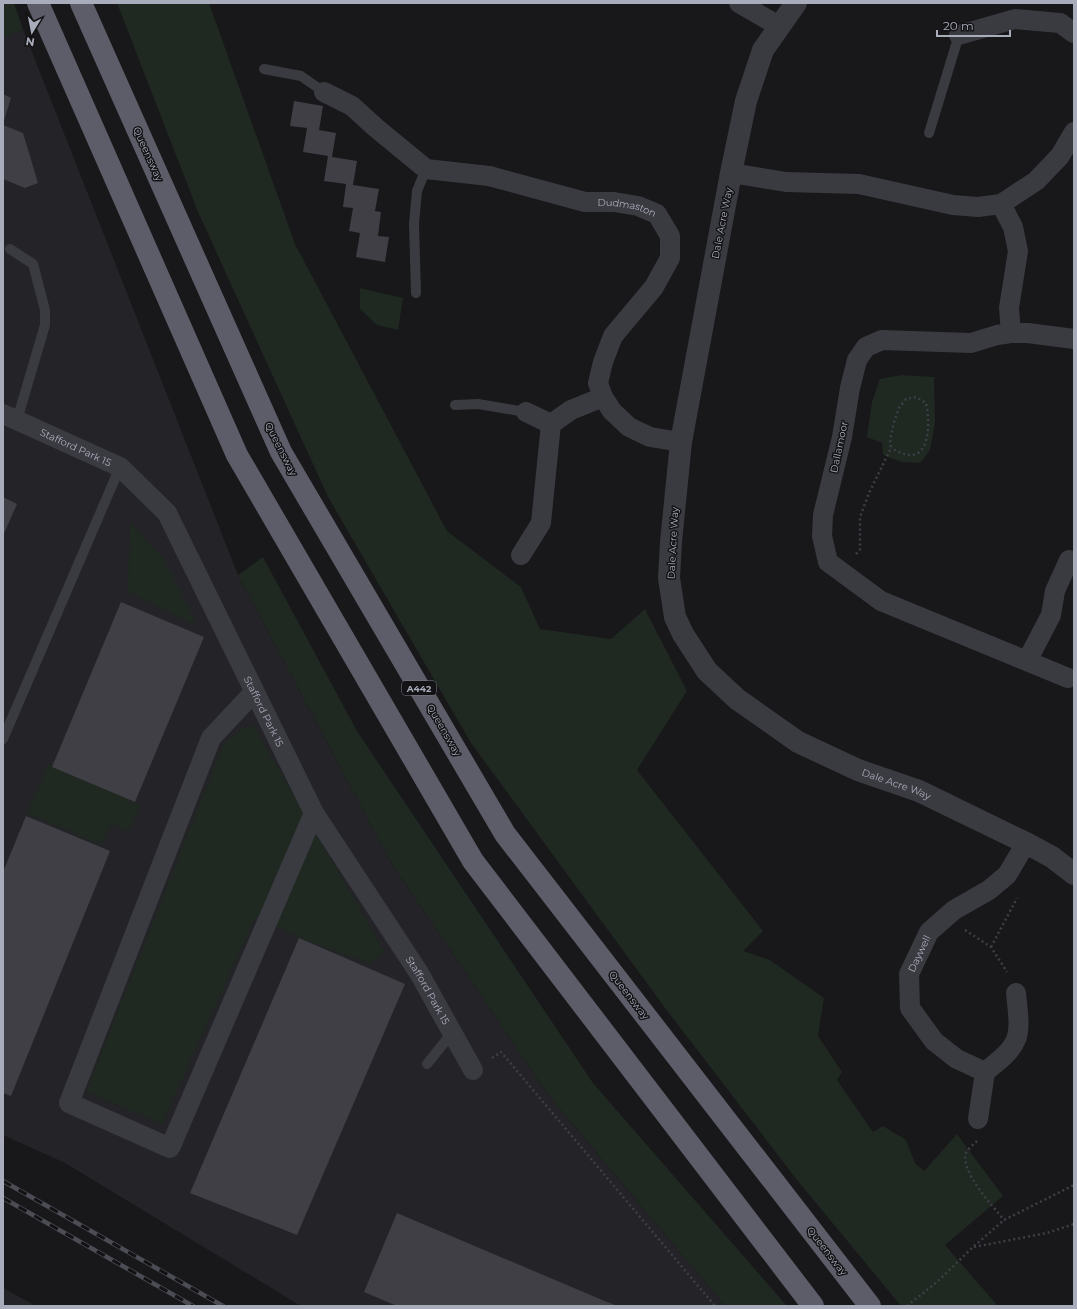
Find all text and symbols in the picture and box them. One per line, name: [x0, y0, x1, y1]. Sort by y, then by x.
north arrow: [12, 12, 52, 52]
scale bar: [937, 12, 1010, 38]
text: 20 m: [943, 18, 974, 33]
text: N: [25, 34, 36, 50]
street label: Queensway: [130, 125, 166, 184]
street label: Dale Acre Way: [709, 186, 735, 260]
street label: Dudmaston: [598, 195, 658, 220]
street label: Queensway: [262, 420, 300, 479]
street label: Dallamoor: [827, 420, 851, 474]
street label: Stafford Park 15: [38, 425, 114, 469]
street label: Dale Acre Way: [665, 506, 681, 580]
street label: Stafford Park 15: [241, 674, 287, 749]
road number: A442: [402, 681, 436, 695]
street label: Queensway: [424, 701, 465, 759]
street label: Dale Acre Way: [860, 765, 934, 803]
street label: Daywell: [904, 933, 933, 974]
street label: Stafford Park 15: [403, 953, 453, 1027]
street label: Queensway: [606, 968, 652, 1022]
street label: Queensway: [804, 1224, 850, 1278]

